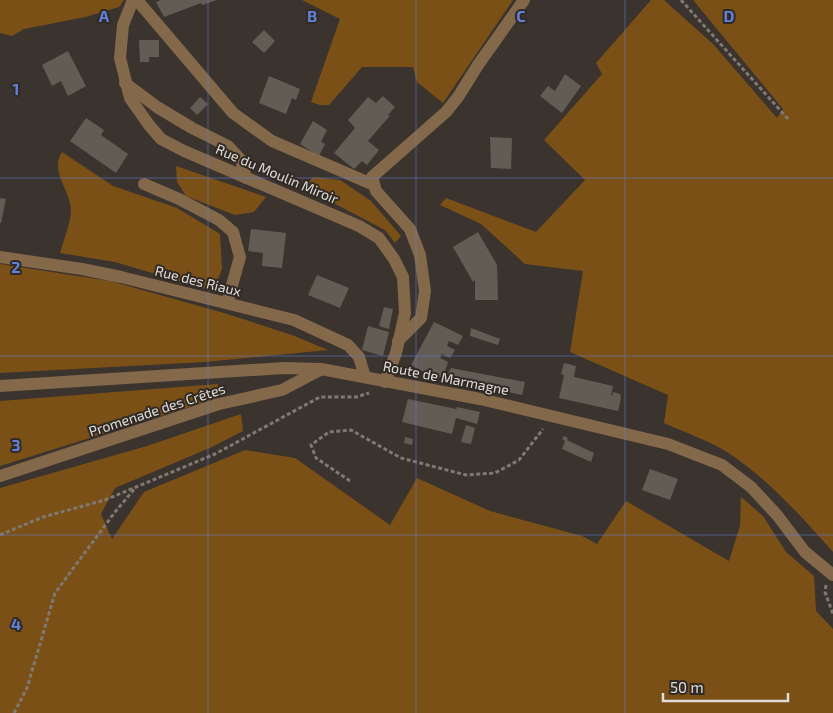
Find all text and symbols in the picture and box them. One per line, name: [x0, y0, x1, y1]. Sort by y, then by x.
text: A: [99, 6, 110, 25]
text: B: [307, 6, 317, 25]
text: C: [516, 6, 526, 25]
text: D: [724, 6, 735, 25]
text: 1: [13, 79, 19, 98]
street label: Rue du Moulin Miroir: [213, 140, 341, 207]
text: 2: [11, 257, 21, 276]
street label: Rue des Riaux: [153, 262, 244, 300]
street label: Route de Marmagne: [382, 357, 511, 398]
street label: Promenade des Crêtes: [86, 379, 227, 440]
text: 3: [11, 435, 21, 454]
text: 4: [11, 614, 21, 633]
scale bar: [663, 670, 788, 702]
text: 50 m: [670, 678, 704, 696]

